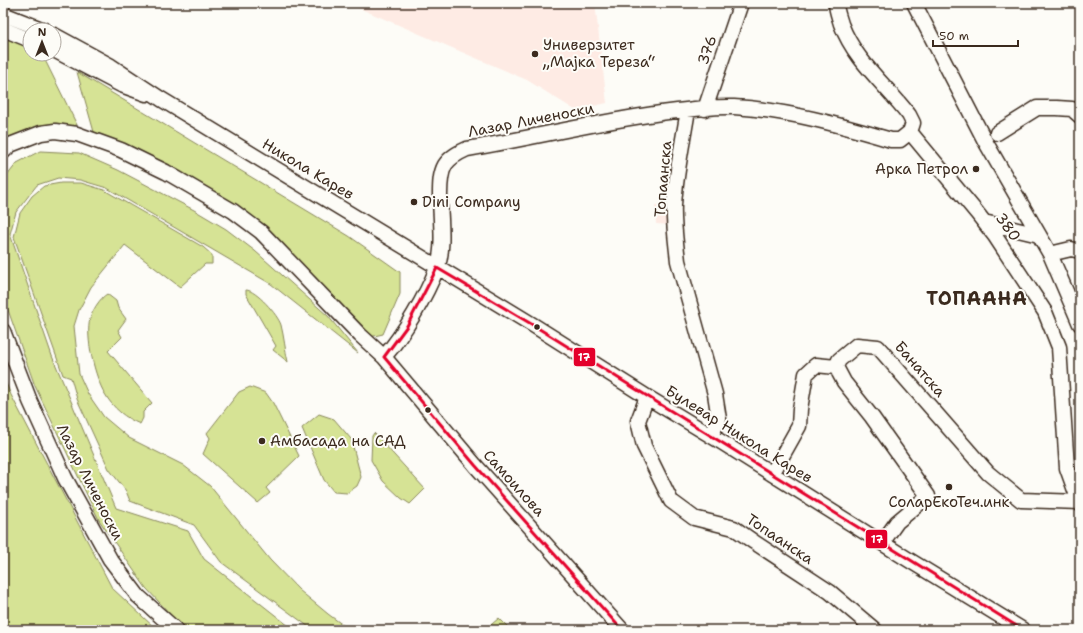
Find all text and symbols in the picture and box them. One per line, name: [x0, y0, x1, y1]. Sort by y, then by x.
north arrow: [22, 22, 62, 62]
scale bar: [933, 22, 1018, 48]
text: N: [38, 25, 47, 40]
text: 50 m: [939, 28, 969, 44]
street label: 376: [693, 33, 721, 67]
place label: Универзитет „Мајка Тереза“: [542, 35, 655, 72]
marker: Универзитет „Мајка Тереза“: [530, 49, 540, 59]
street label: Лазар Личеноски: [466, 98, 596, 142]
street label: Никола Карев: [259, 134, 358, 204]
street label: Топаанска: [650, 139, 676, 218]
place label: Арка Петрол: [875, 159, 969, 179]
marker: Арка Петрол: [971, 164, 981, 174]
place label: Dini Company: [422, 192, 521, 212]
marker: Dini Company: [409, 197, 419, 207]
street label: 380: [991, 209, 1025, 245]
district label: ТОПААНА: [926, 286, 1028, 311]
unlabelled marker: [532, 322, 542, 332]
street label: Банатска: [890, 337, 950, 402]
line badge: 17: [573, 347, 596, 367]
text: 17: [578, 350, 591, 365]
street label: Булевар Никола Карев: [662, 381, 816, 487]
unlabelled marker: [423, 405, 433, 415]
street label: Лазар Личеноски: [52, 420, 128, 544]
place label: Амбасада на САД: [270, 431, 406, 451]
marker: Амбасада на САД: [257, 436, 267, 446]
street label: Самоилова: [479, 445, 550, 521]
marker: СоларЕкоТеч.инк: [944, 482, 954, 492]
place label: СоларЕкоТеч.инк: [888, 492, 1010, 512]
street label: Топаанска: [743, 509, 818, 569]
line badge: 17: [865, 529, 888, 549]
text: 17: [871, 532, 884, 547]

